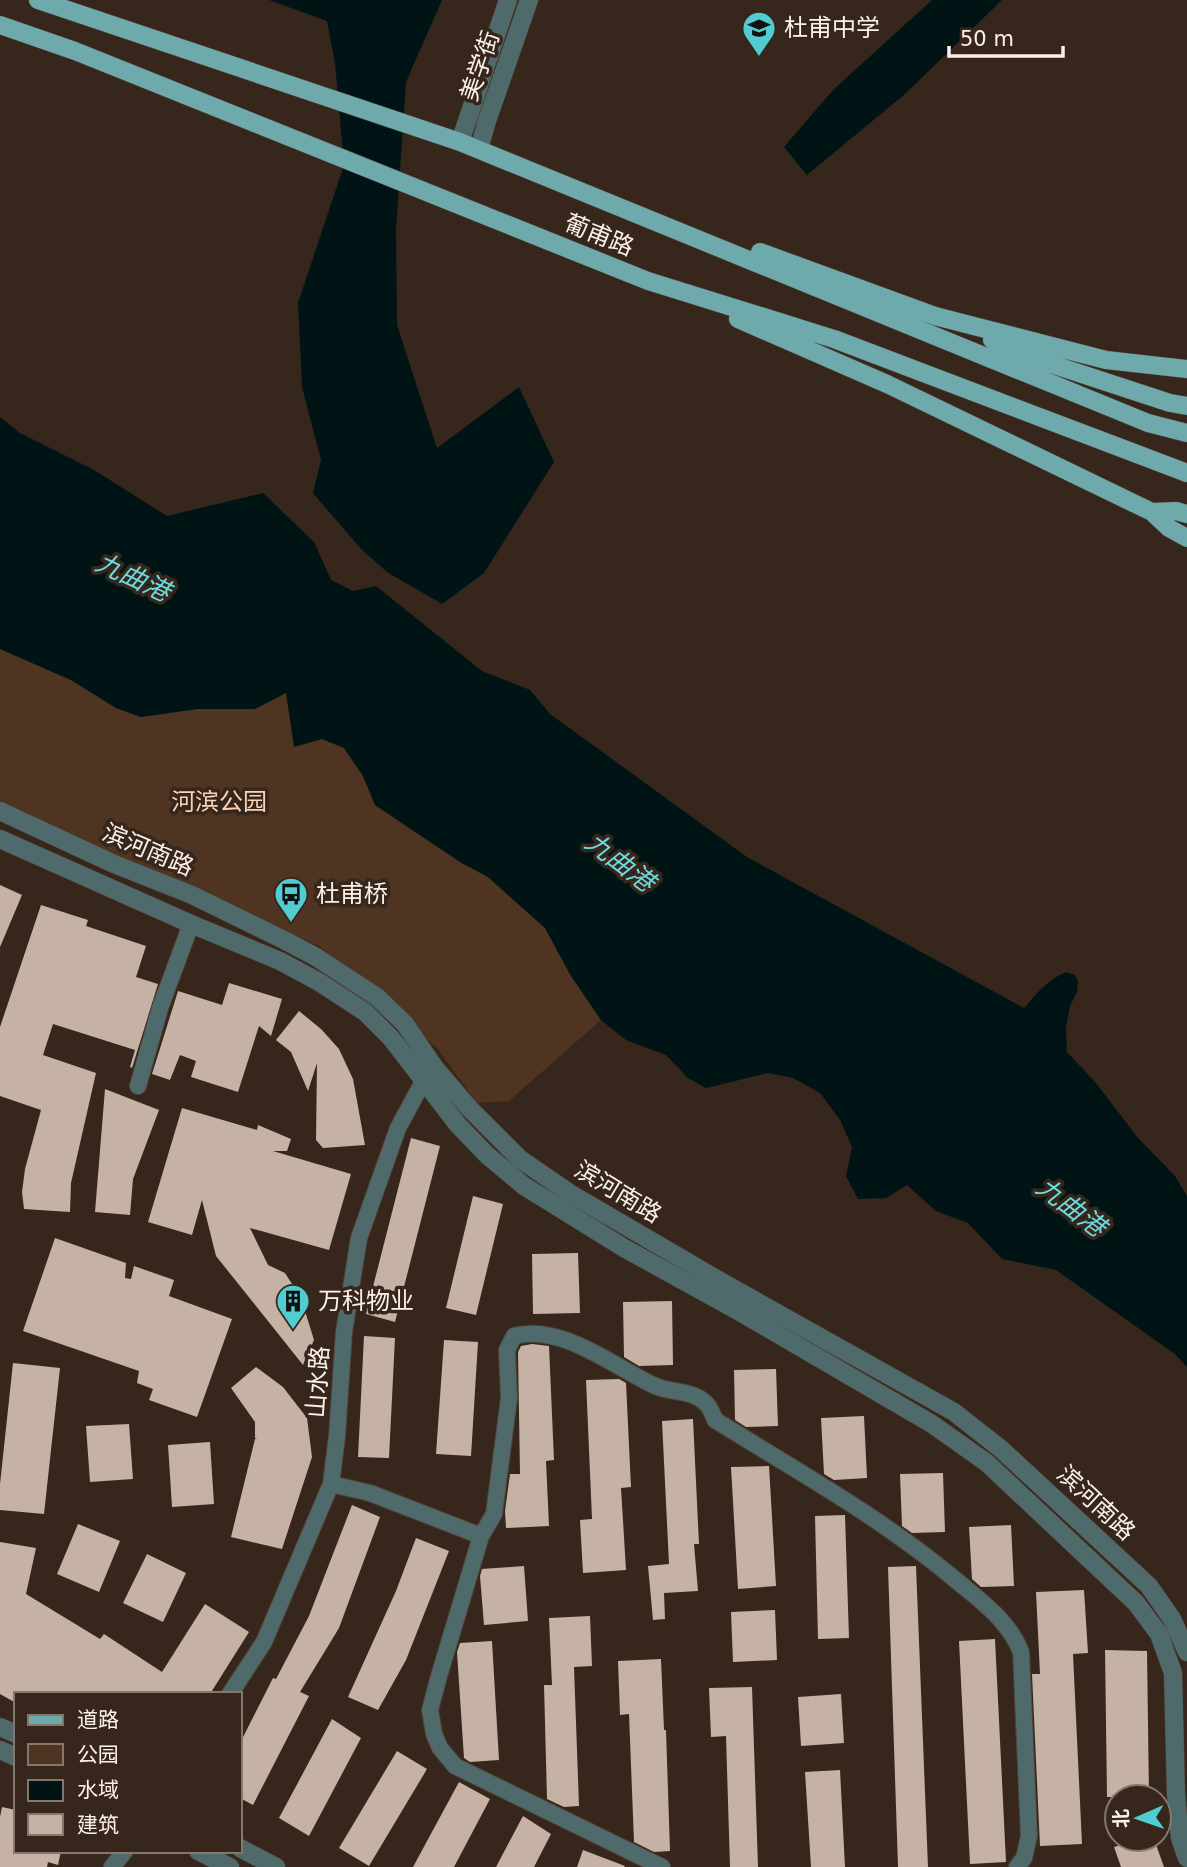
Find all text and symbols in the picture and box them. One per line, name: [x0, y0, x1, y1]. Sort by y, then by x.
school or university icon: 杜甫中学: [740, 9, 778, 58]
place label: 杜甫中学: [784, 14, 880, 42]
scale bar: [949, 14, 1063, 58]
street label: 美学街: [455, 27, 505, 105]
text: 50 m: [960, 27, 1014, 51]
street label: 葡甫路: [560, 209, 638, 261]
water label: 九曲港: [91, 547, 178, 609]
park label: 河滨公园: [171, 788, 267, 816]
street label: 滨河南路: [98, 818, 198, 882]
water label: 九曲港: [580, 827, 663, 900]
bus stop icon: 杜甫桥: [272, 875, 310, 924]
place label: 杜甫桥: [316, 880, 388, 908]
street label: 滨河南路: [570, 1155, 666, 1229]
water label: 九曲港: [1031, 1172, 1114, 1245]
building icon: 万科物业: [274, 1282, 312, 1331]
place label: 万科物业: [318, 1287, 414, 1315]
street label: 山水路: [302, 1345, 334, 1419]
street label: 滨河南路: [1051, 1460, 1141, 1546]
legend: [14, 1692, 242, 1853]
text: 道路: [77, 1708, 119, 1732]
text: 公园: [77, 1743, 119, 1767]
text: 水域: [77, 1778, 119, 1802]
north arrow: [1103, 1783, 1173, 1853]
text: 北: [1110, 1809, 1132, 1828]
text: 建筑: [77, 1813, 119, 1837]

